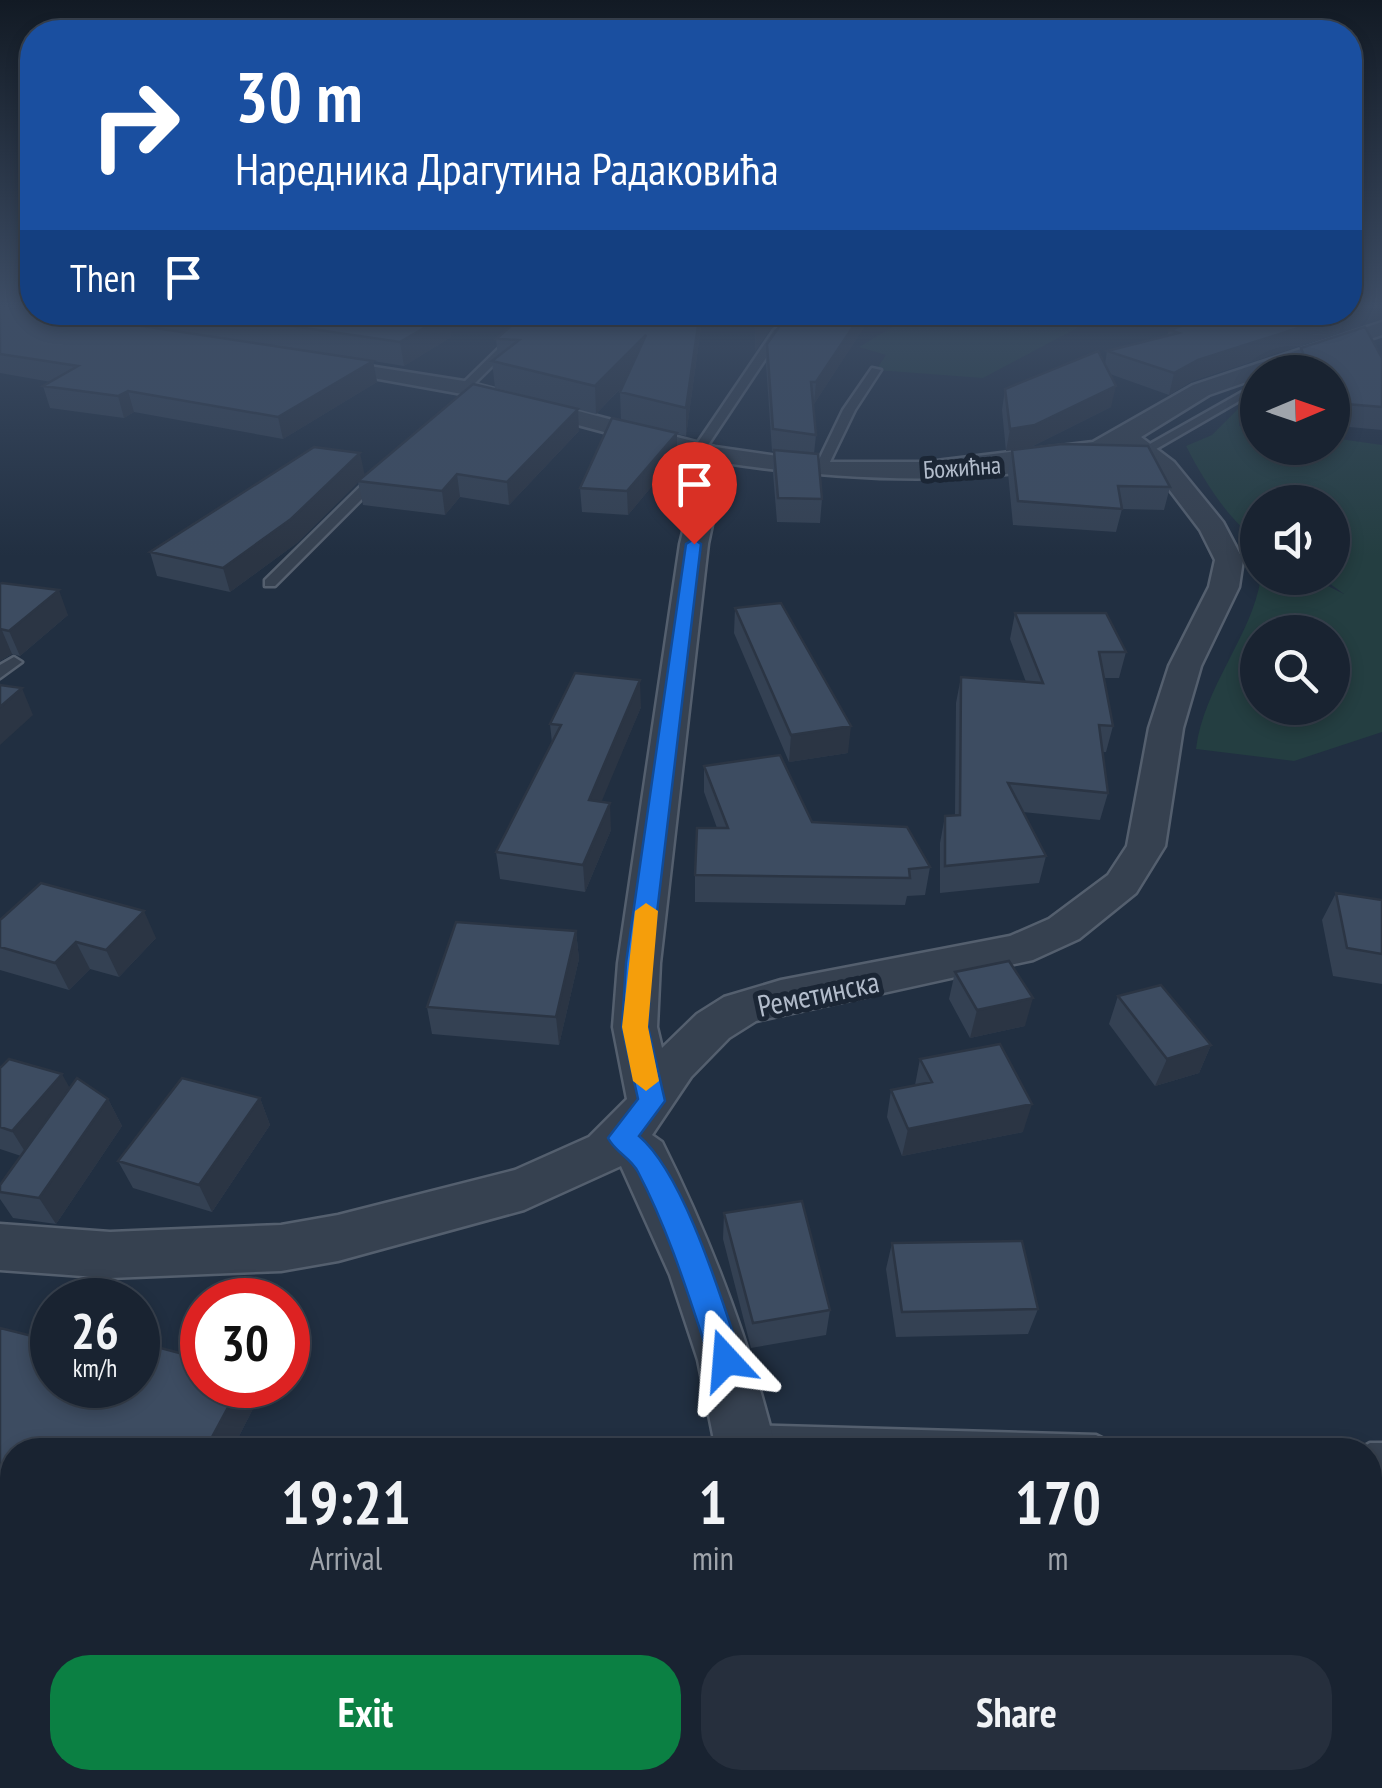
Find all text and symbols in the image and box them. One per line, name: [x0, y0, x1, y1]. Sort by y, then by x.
text: 30 m: [235, 51, 363, 141]
icon: right: [70, 60, 200, 190]
text: Наредника Драгутина Радаковића: [235, 139, 779, 197]
icon: arrive: [156, 250, 211, 305]
text: Then: [70, 253, 136, 302]
north arrow: [1240, 355, 1350, 465]
map controls: [1240, 355, 1350, 725]
pin: [652, 442, 737, 545]
street label: Божићна: [922, 448, 1002, 486]
icon: arrive: [667, 457, 722, 512]
button: sound: [1240, 485, 1350, 595]
button: search: [1240, 615, 1350, 725]
street label: Реметинска: [754, 961, 882, 1025]
speed limit sign: 30: [180, 1278, 310, 1408]
text: 26: [71, 1298, 119, 1363]
position arrow: [674, 1308, 778, 1412]
text: km/h: [73, 1352, 117, 1384]
text: 19:21: [281, 1463, 411, 1541]
text: 1: [699, 1463, 727, 1541]
text: 170: [1015, 1463, 1101, 1541]
text: Arrival: [310, 1537, 382, 1579]
text: min: [692, 1537, 734, 1579]
text: m: [1047, 1537, 1068, 1579]
button: Exit: [50, 1655, 681, 1770]
button: Share: [701, 1655, 1332, 1770]

